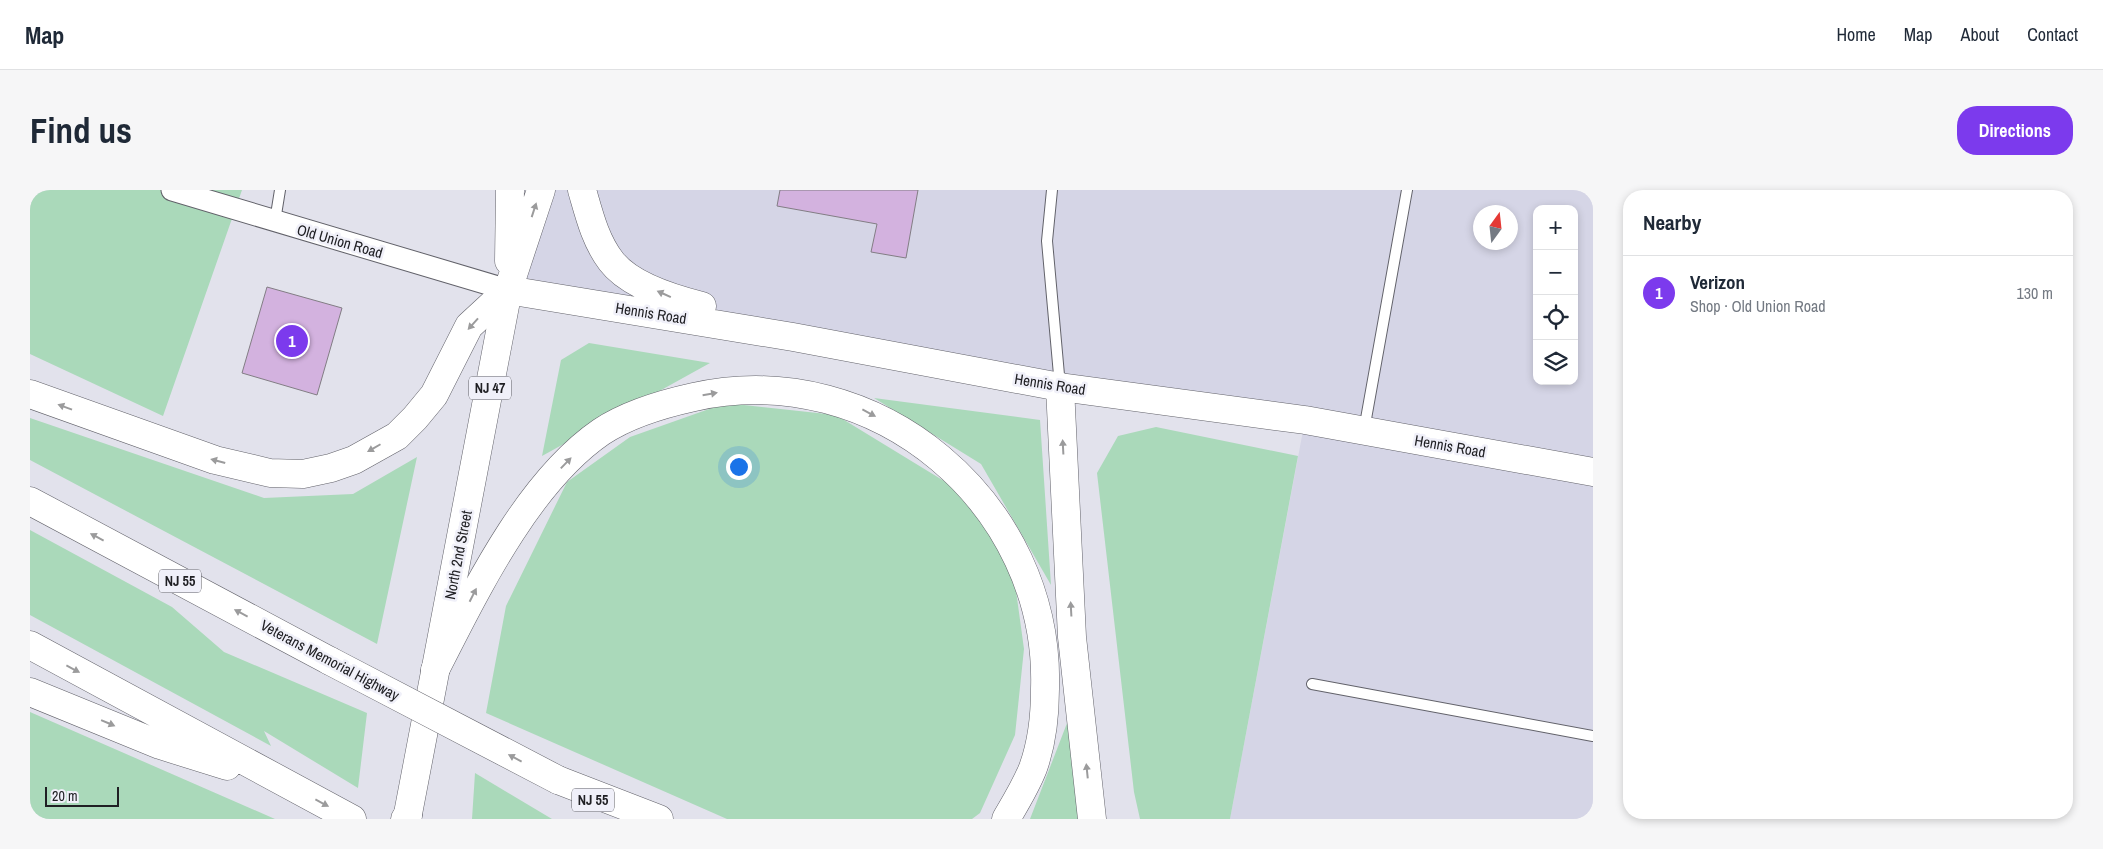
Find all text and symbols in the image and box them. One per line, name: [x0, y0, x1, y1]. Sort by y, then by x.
text: Map: [25, 19, 64, 51]
text: Home: [1836, 22, 1876, 47]
text: Map: [1904, 22, 1933, 47]
text: About: [1961, 22, 1999, 47]
text: Contact: [2027, 22, 2078, 47]
button: Directions: [1957, 106, 2073, 155]
text: Find us: [30, 107, 132, 154]
one-way arrow: [531, 203, 538, 218]
north arrow: [1473, 205, 1518, 250]
map controls: [1533, 205, 1578, 385]
button: +: [1533, 205, 1578, 250]
text: Nearby: [1643, 208, 1701, 237]
street label: Old Union Road: [295, 219, 385, 263]
button: −: [1533, 250, 1578, 295]
text: Verizon: [1690, 269, 1745, 295]
text: 1: [1655, 282, 1663, 304]
text: 130 m: [2017, 282, 2053, 304]
one-way arrow: [657, 290, 671, 298]
button: locate: [1533, 295, 1578, 340]
text: Shop · Old Union Road: [1690, 295, 1826, 317]
street label: Hennis Road: [614, 297, 688, 329]
one-way arrow: [467, 317, 478, 330]
pin: 1: [276, 322, 308, 360]
button: layers: [1533, 340, 1578, 385]
street label: Hennis Road: [1013, 368, 1087, 400]
road number: NJ 47: [469, 377, 511, 400]
one-way arrow: [702, 389, 718, 397]
one-way arrow: [57, 403, 72, 411]
one-way arrow: [861, 409, 876, 417]
street label: Hennis Road: [1413, 429, 1487, 463]
one-way arrow: [1058, 438, 1066, 454]
one-way arrow: [368, 444, 381, 453]
your location: [726, 454, 752, 480]
one-way arrow: [211, 457, 226, 465]
one-way arrow: [560, 457, 572, 469]
street label: North 2nd Street: [439, 508, 477, 601]
one-way arrow: [90, 533, 104, 541]
road number: NJ 55: [159, 570, 201, 592]
one-way arrow: [469, 588, 477, 603]
one-way arrow: [1067, 601, 1075, 617]
one-way arrow: [233, 609, 248, 617]
street label: Veterans Memorial Highway: [257, 614, 404, 706]
one-way arrow: [66, 664, 80, 673]
one-way arrow: [101, 719, 115, 727]
one-way arrow: [508, 754, 522, 762]
one-way arrow: [1083, 762, 1091, 778]
scale bar: [45, 784, 119, 807]
text: 20 m: [52, 787, 78, 805]
road number: NJ 55: [572, 788, 614, 812]
one-way arrow: [315, 799, 329, 807]

